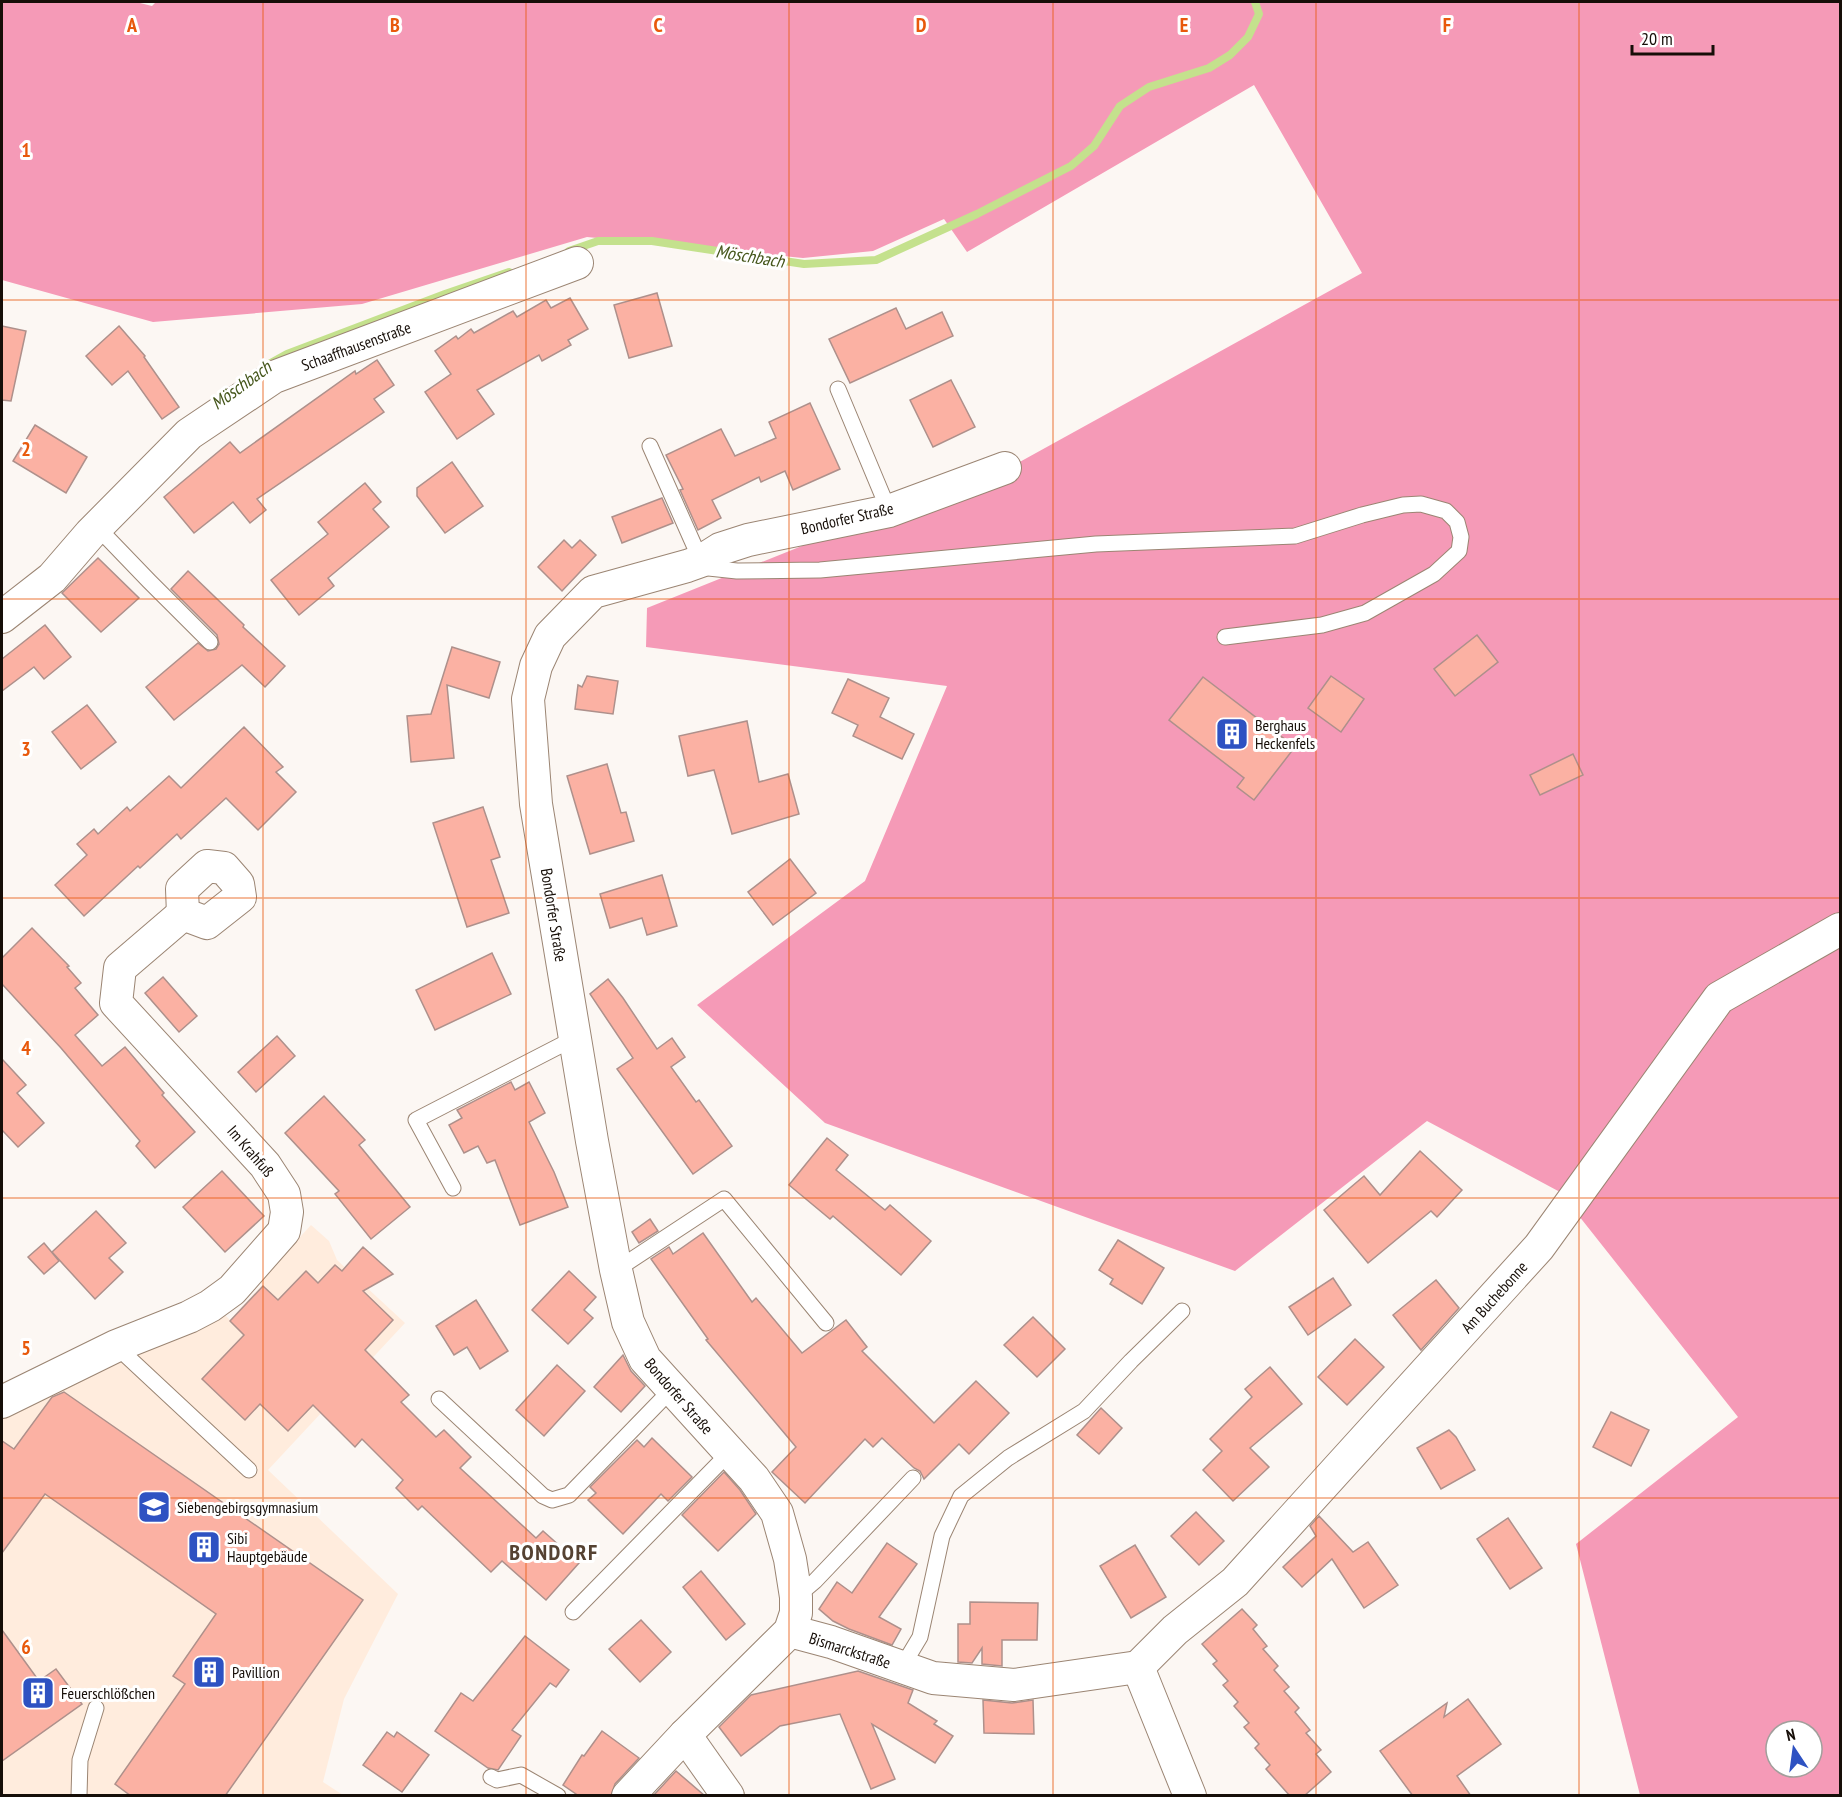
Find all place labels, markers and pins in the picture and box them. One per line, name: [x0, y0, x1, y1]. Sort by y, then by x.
place label: Berghaus Heckenfels: [1255, 715, 1315, 753]
building icon: Berghaus Heckenfels: [1214, 716, 1250, 752]
school or university icon: Siebengebirgsgymnasium: [136, 1489, 172, 1525]
place label: Siebengebirgsgymnasium: [177, 1497, 318, 1517]
place label: Sibi Hauptgebäude: [227, 1528, 308, 1566]
building icon: Sibi Hauptgebäude: [186, 1529, 222, 1565]
building icon: Pavillion: [191, 1654, 227, 1690]
place label: Pavillion: [232, 1662, 280, 1682]
building icon: Feuerschlößchen: [20, 1675, 56, 1711]
place label: Feuerschlößchen: [61, 1683, 155, 1703]

